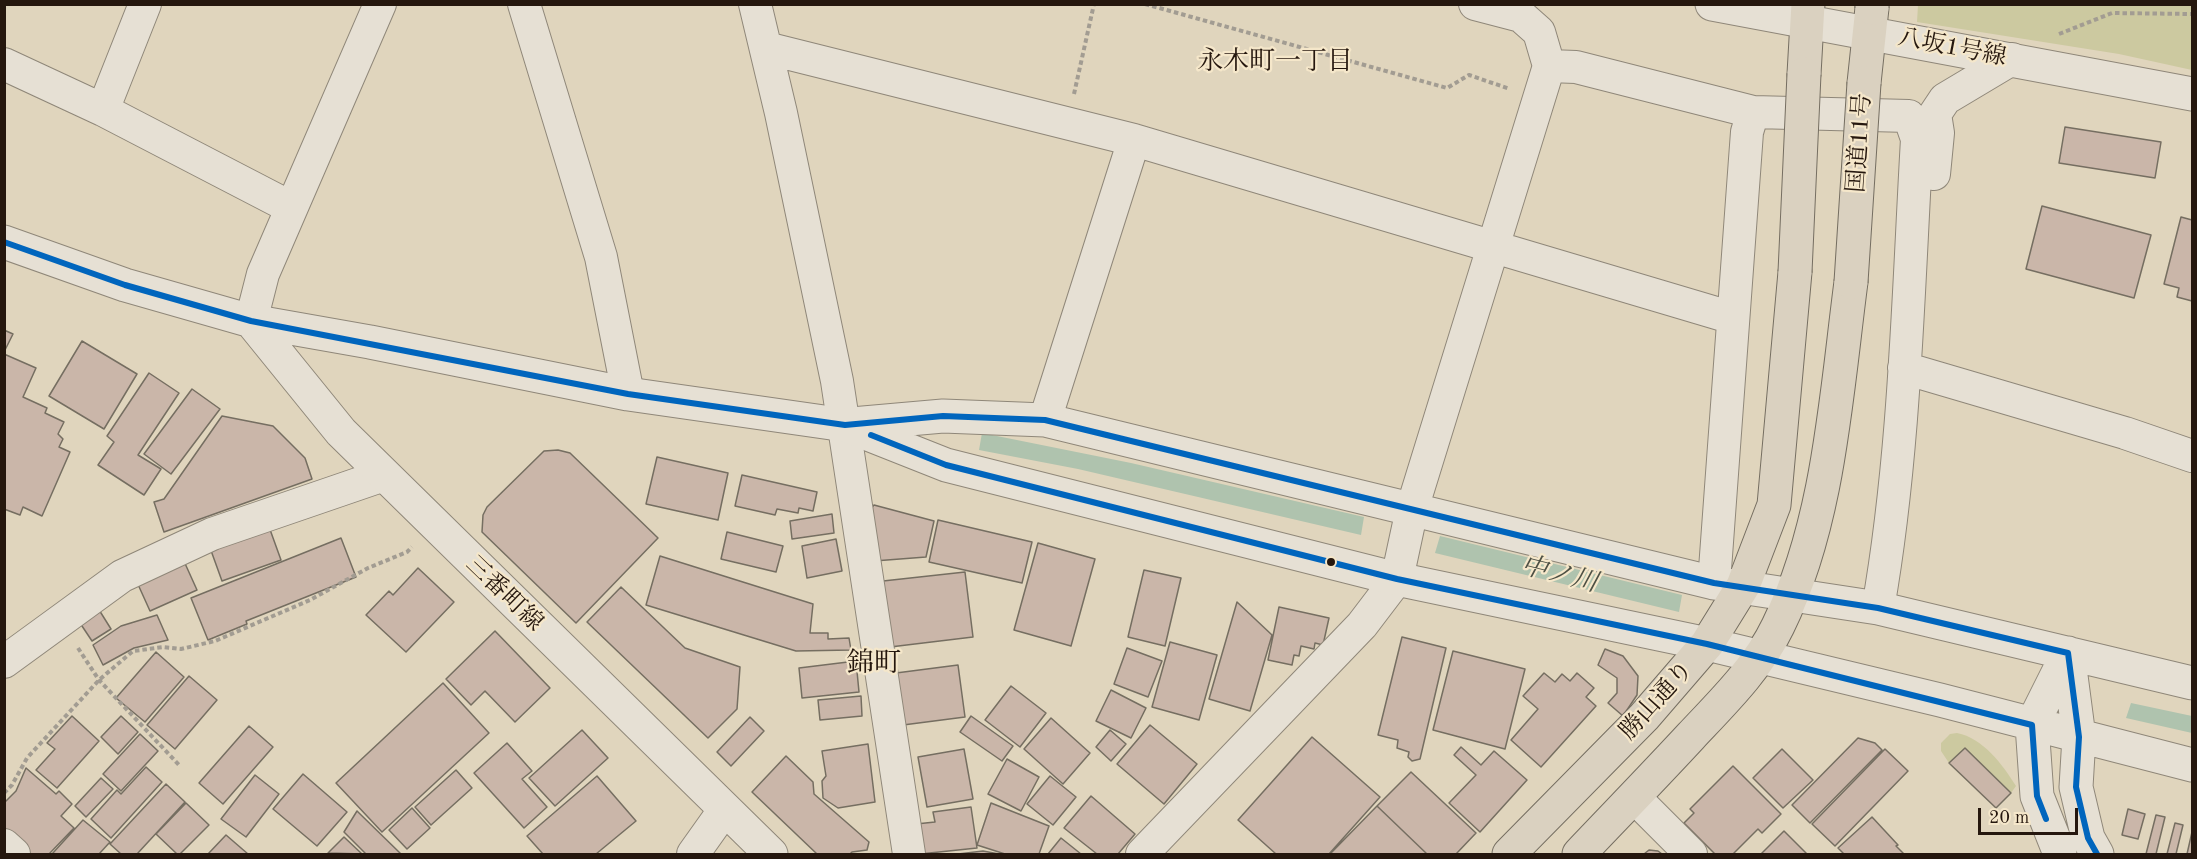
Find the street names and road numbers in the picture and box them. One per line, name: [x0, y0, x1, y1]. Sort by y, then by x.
street label: 八坂1号線: [1895, 23, 2009, 73]
street label: 国道11号: [1842, 92, 1878, 194]
street label: 三番町線: [459, 550, 549, 638]
street label: 勝山通り: [1614, 656, 1700, 746]

